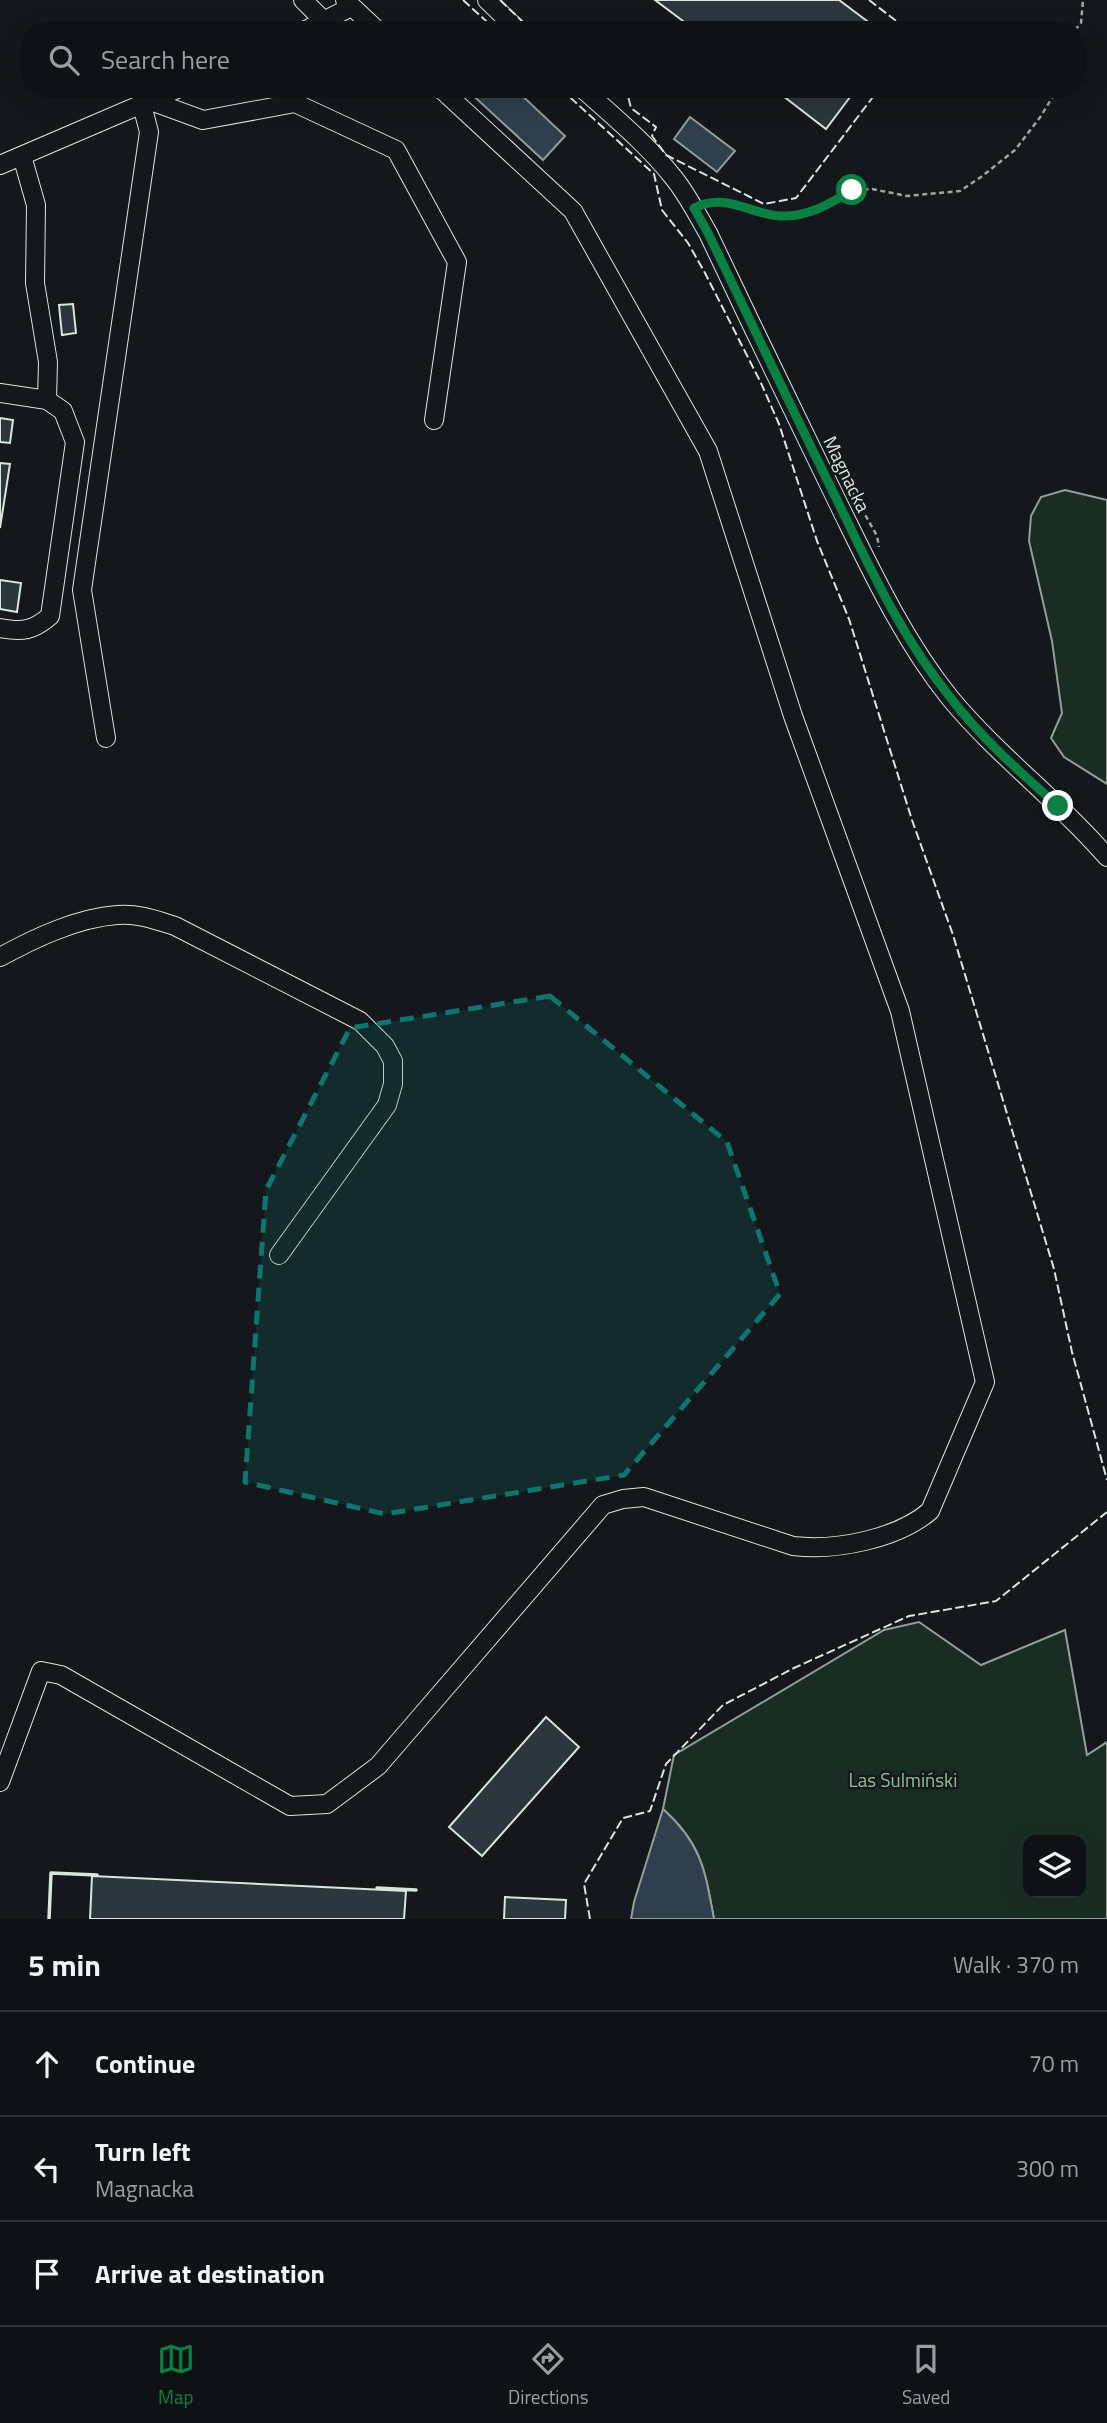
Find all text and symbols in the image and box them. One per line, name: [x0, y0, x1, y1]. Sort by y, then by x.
search box: [21, 21, 1086, 98]
text: Search here: [101, 40, 230, 79]
icon: search: [45, 41, 83, 79]
route start: [836, 174, 867, 205]
street label: Magnacka: [816, 431, 879, 517]
route end: [1042, 790, 1073, 821]
park label: Las Sulmiński: [849, 1765, 957, 1794]
map controls: [1023, 1835, 1086, 1898]
button: layers: [1023, 1835, 1086, 1898]
text: 5 min: [28, 1942, 101, 1988]
text: Walk · 370 m: [953, 1947, 1079, 1982]
text: Continue: [95, 2044, 195, 2083]
icon: ahead: [28, 2045, 66, 2083]
text: 70 m: [1029, 2046, 1079, 2081]
text: Turn left: [95, 2132, 190, 2171]
icon: left: [28, 2150, 66, 2188]
text: 300 m: [1016, 2151, 1079, 2186]
text: Magnacka: [95, 2171, 194, 2206]
text: Arrive at destination: [95, 2254, 325, 2293]
icon: arrive: [28, 2255, 66, 2293]
tab: Map: [157, 2340, 195, 2411]
tab: Directions: [508, 2340, 589, 2411]
tab: Saved: [902, 2340, 950, 2411]

